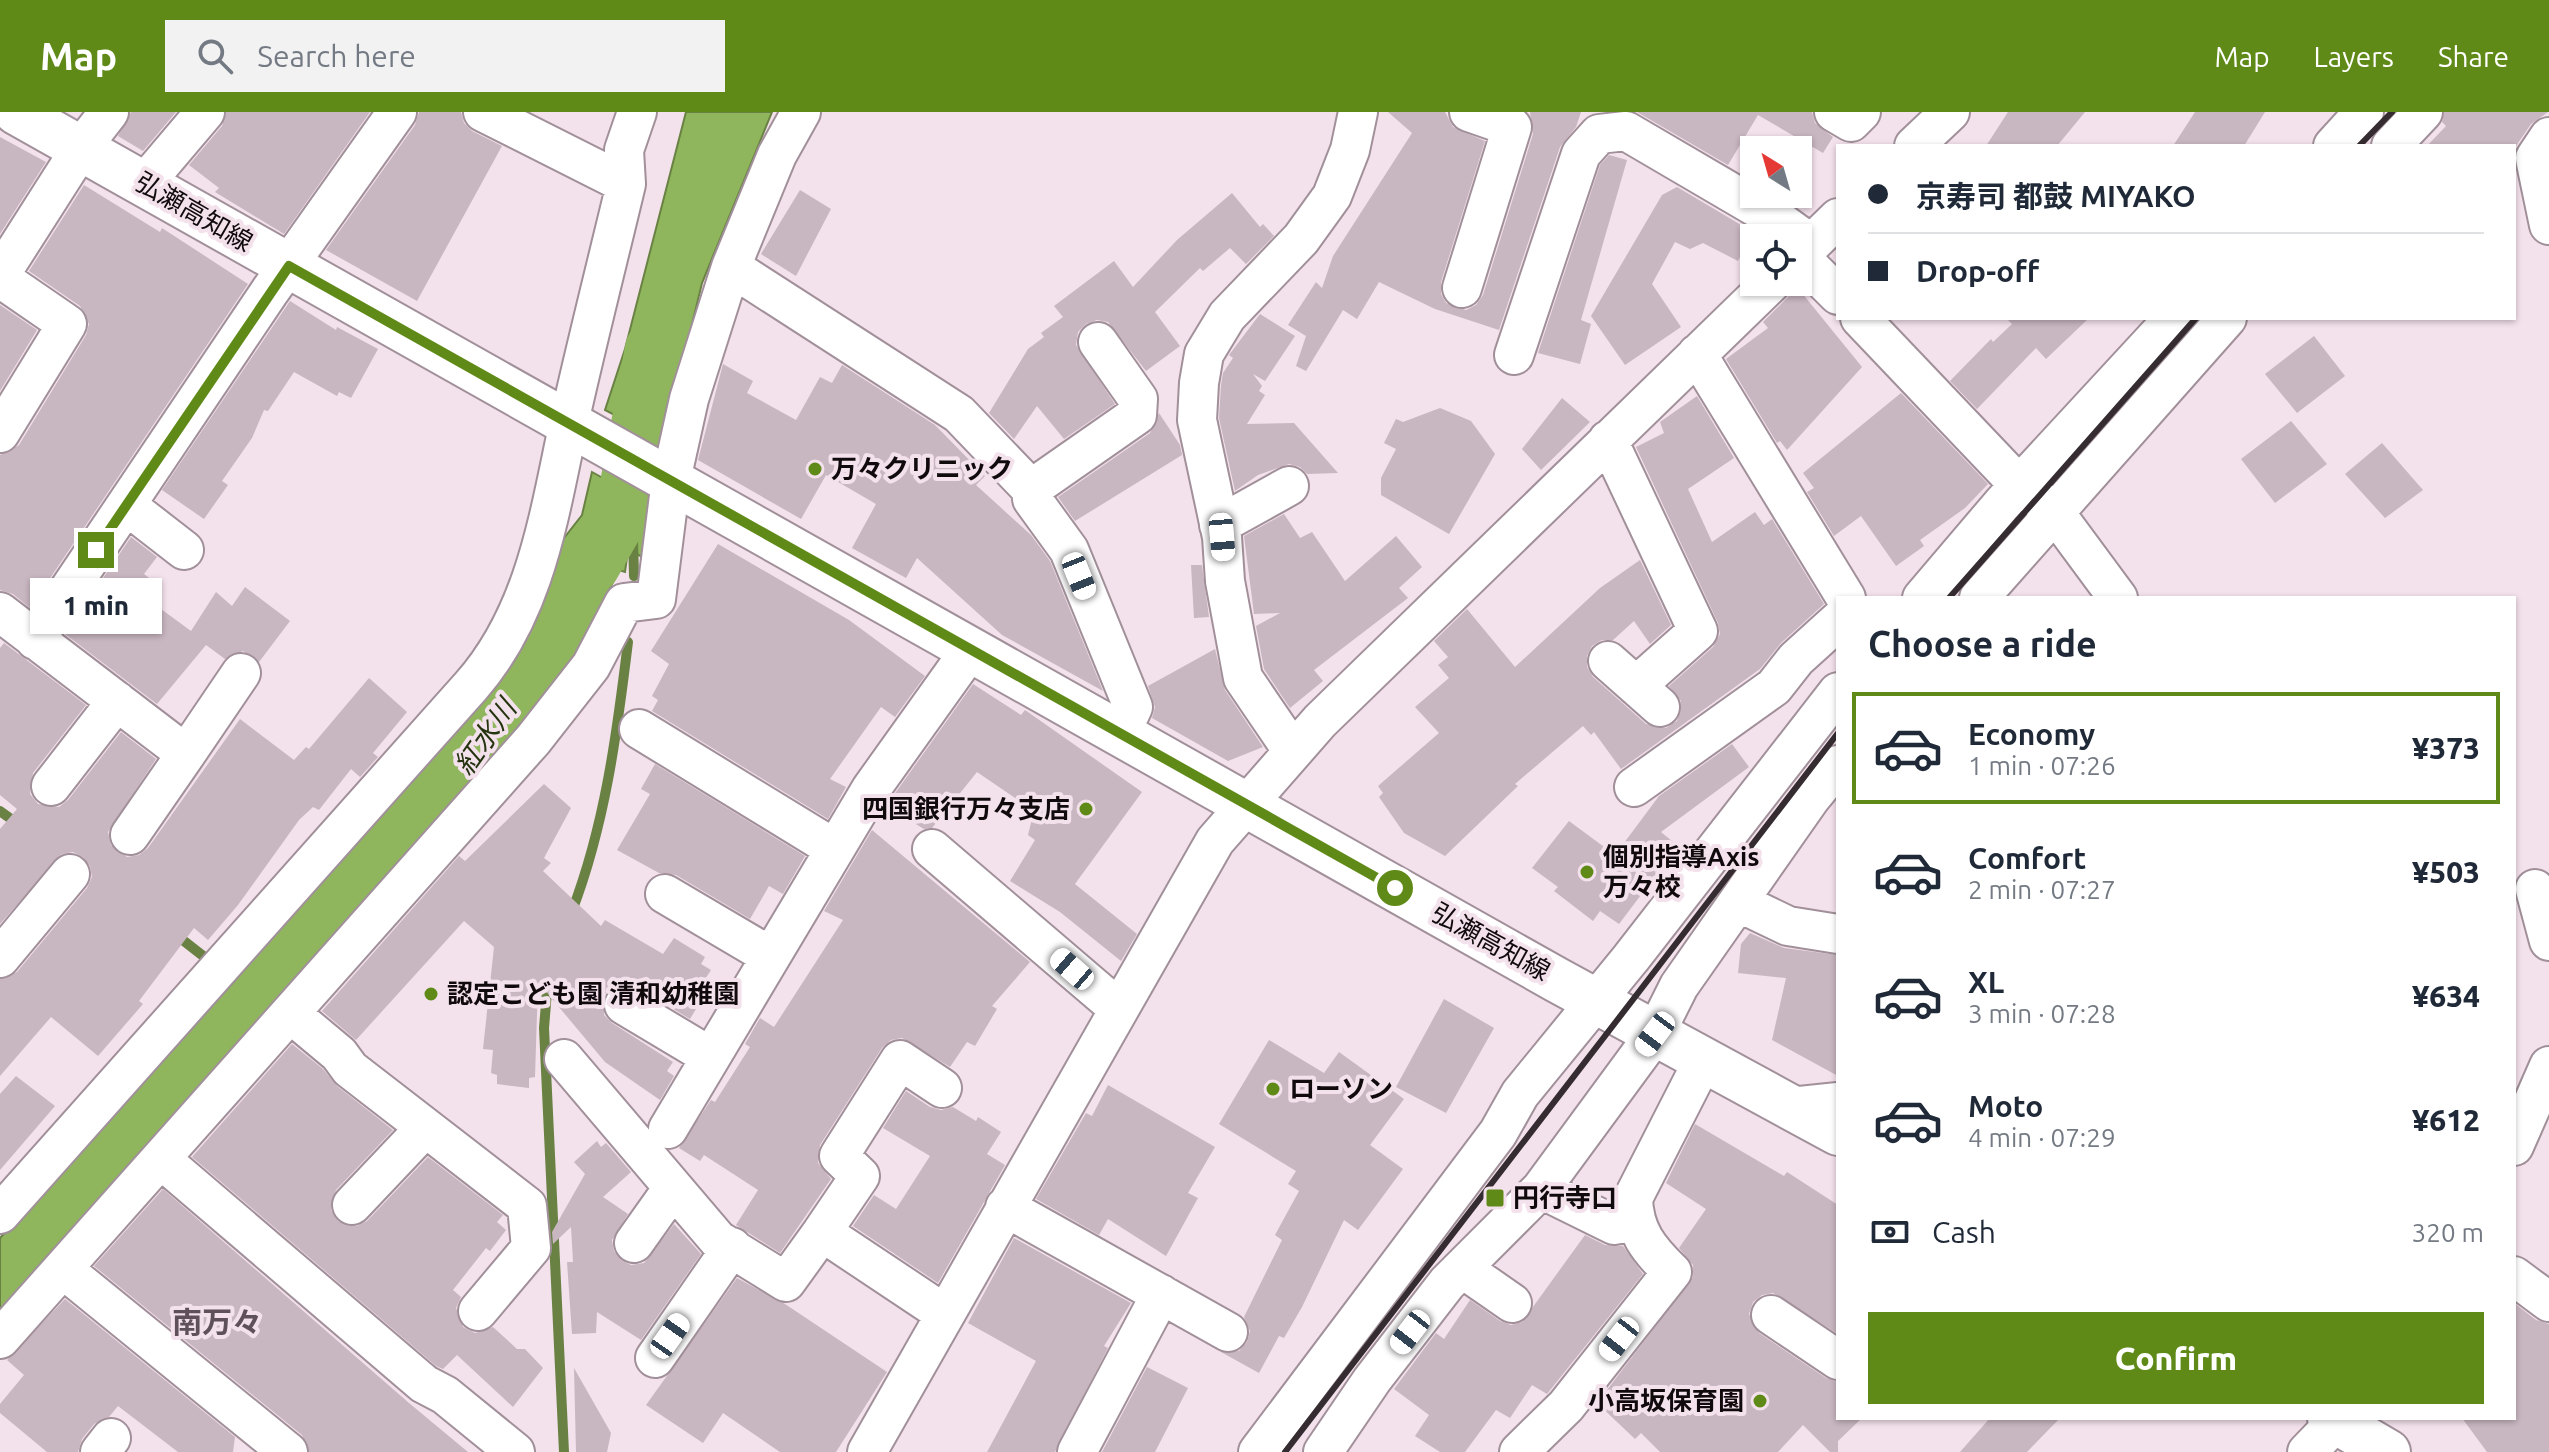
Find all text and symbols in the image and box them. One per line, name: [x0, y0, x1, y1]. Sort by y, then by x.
search box: [165, 20, 725, 92]
icon: search: [193, 34, 237, 78]
text: Map: [40, 35, 117, 77]
text: Search here: [257, 39, 416, 73]
text: Map: [2214, 41, 2270, 72]
text: Layers: [2314, 41, 2394, 72]
text: Share: [2438, 41, 2509, 72]
north arrow: [1740, 136, 1812, 208]
map controls: [1740, 136, 1812, 296]
street label: 弘瀬高知線: [131, 167, 258, 257]
text: 京寿司 都鼓 MIYAKO: [1916, 179, 2196, 213]
button: locate: [1740, 224, 1812, 296]
text: Drop-off: [1916, 254, 2039, 288]
place label: 万々クリニック: [831, 454, 1013, 483]
marker: 万々クリニック: [806, 460, 824, 478]
car: [1208, 512, 1236, 562]
route end: [78, 532, 114, 568]
car: [1059, 549, 1099, 603]
callout: 1 min: [30, 578, 162, 634]
text: 1 min: [63, 591, 129, 620]
text: Choose a ride: [1868, 623, 2097, 664]
water label: 紅水川: [448, 691, 523, 780]
icon: car: [1872, 712, 1944, 784]
text: Economy: [1968, 717, 2095, 751]
text: ¥373: [2412, 731, 2480, 765]
text: 1 min · 07:26: [1968, 751, 2116, 780]
place label: 四国銀行万々支店: [862, 794, 1070, 823]
marker: 四国銀行万々支店: [1077, 800, 1095, 818]
icon: car: [1872, 836, 1944, 908]
text: Comfort: [1968, 841, 2086, 875]
place label: 個別指導Axis 万々校: [1603, 842, 1760, 901]
text: ¥503: [2412, 855, 2480, 889]
marker: 個別指導Axis 万々校: [1578, 863, 1596, 881]
route start: [1377, 870, 1413, 906]
text: 2 min · 07:27: [1968, 875, 2116, 904]
street label: 弘瀬高知線: [1427, 897, 1555, 986]
car: [1046, 944, 1098, 994]
icon: car: [1872, 960, 1944, 1032]
text: XL: [1968, 965, 2004, 999]
place label: 認定こども園 清和幼稚園: [447, 979, 739, 1008]
text: ¥634: [2412, 979, 2480, 1013]
marker: 認定こども園 清和幼稚園: [422, 985, 440, 1003]
text: 3 min · 07:28: [1968, 999, 2116, 1028]
car: [1631, 1008, 1679, 1060]
place label: ローソン: [1289, 1074, 1393, 1103]
marker: ローソン: [1264, 1080, 1282, 1098]
icon: car: [1872, 1084, 1944, 1156]
text: Moto: [1968, 1089, 2043, 1123]
text: ¥612: [2412, 1103, 2480, 1137]
text: 4 min · 07:29: [1968, 1123, 2116, 1152]
place label: 円行寺口: [1513, 1183, 1617, 1212]
marker: 円行寺口: [1484, 1187, 1506, 1209]
icon: cash: [1868, 1210, 1912, 1254]
text: Cash: [1932, 1215, 1996, 1249]
text: 320 m: [2412, 1218, 2484, 1247]
district label: 南万々: [172, 1305, 262, 1339]
car: [1386, 1306, 1434, 1358]
car: [646, 1309, 694, 1363]
button: Confirm: [1868, 1312, 2484, 1404]
car: [1595, 1313, 1643, 1365]
place label: 小高坂保育園: [1588, 1386, 1744, 1415]
marker: 小高坂保育園: [1751, 1392, 1769, 1410]

